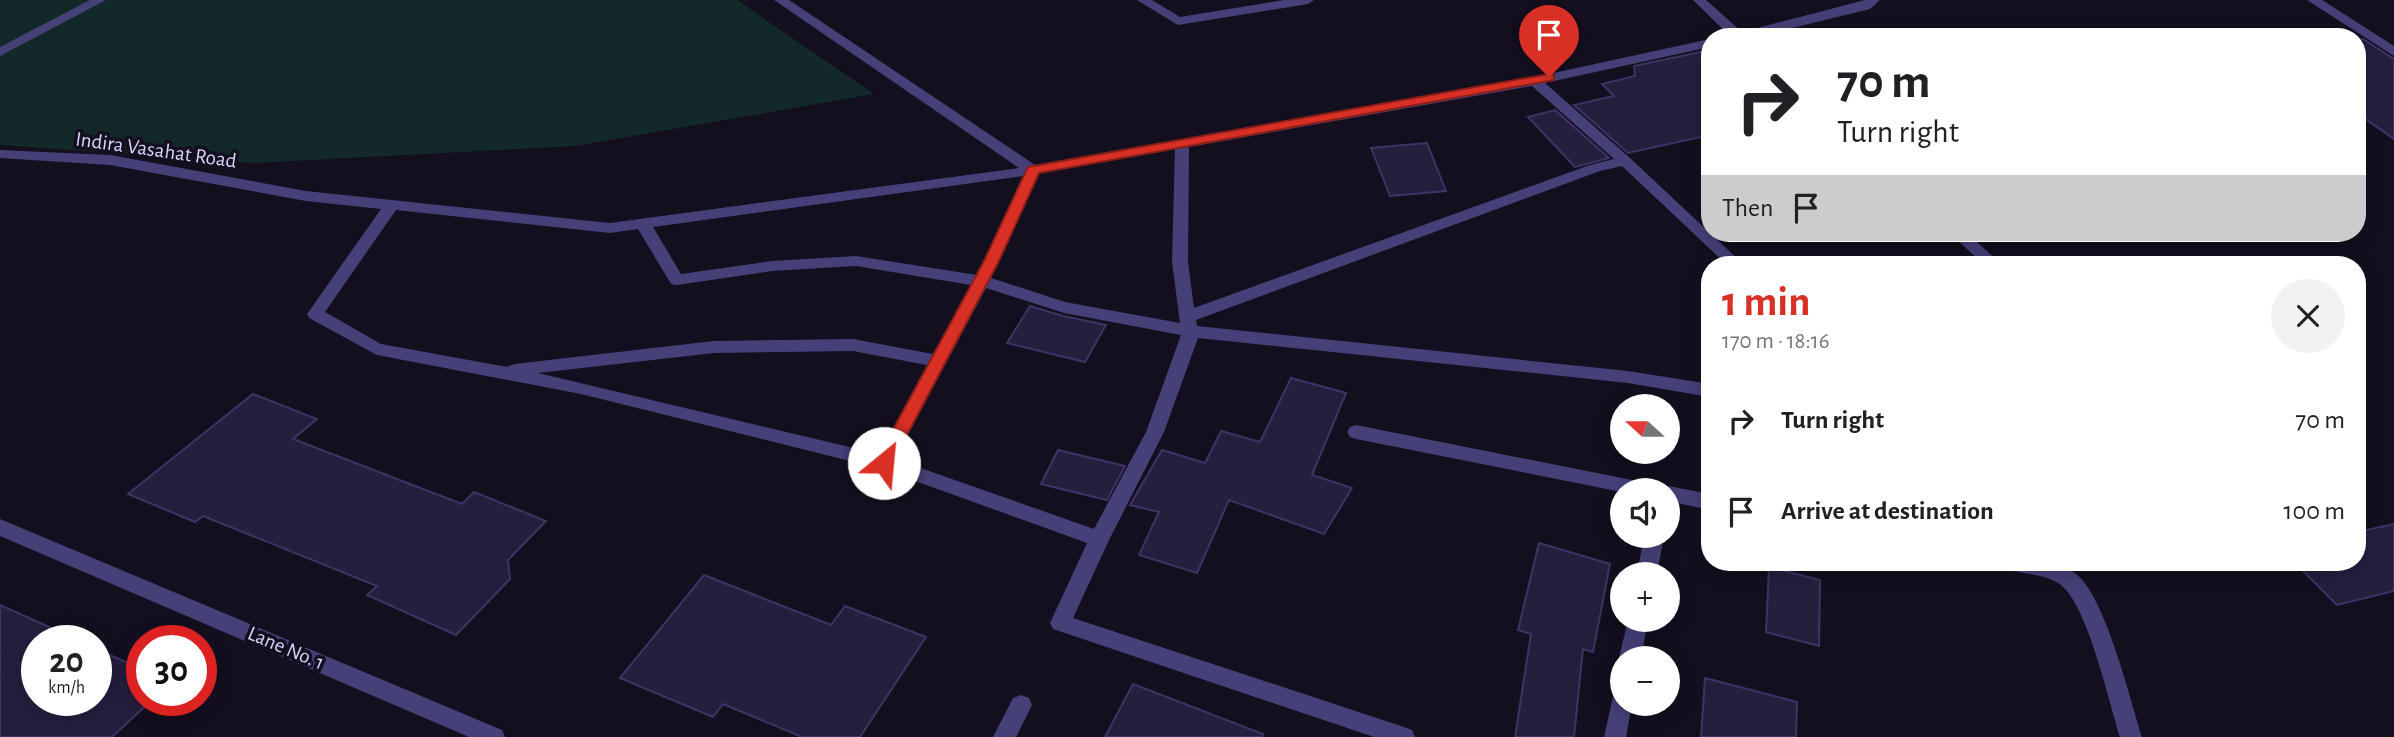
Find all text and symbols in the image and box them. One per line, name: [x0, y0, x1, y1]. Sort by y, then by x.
pin: [1519, 5, 1579, 77]
icon: arrive: [1530, 16, 1568, 54]
icon: right: [1722, 56, 1813, 147]
text: 70 m: [1837, 58, 1931, 107]
text: Turn right: [1837, 116, 1959, 148]
street label: Indira Vasahat Road: [74, 128, 238, 172]
icon: arrive: [1787, 189, 1825, 227]
text: Then: [1722, 195, 1773, 221]
button: close: [2271, 279, 2345, 353]
text: 1 min: [1722, 281, 1811, 323]
text: 170 m · 18:16: [1722, 330, 1830, 353]
north arrow: [1610, 394, 1680, 464]
map controls: [1610, 394, 1680, 716]
icon: right: [1722, 402, 1760, 440]
text: Turn right: [1781, 407, 1884, 433]
text: 70 m: [2295, 407, 2345, 433]
position arrow: [847, 426, 921, 500]
button: sound: [1610, 478, 1680, 548]
icon: arrive: [1722, 493, 1760, 531]
text: Arrive at destination: [1781, 498, 1994, 524]
text: 100 m: [2284, 498, 2345, 524]
button: +: [1610, 562, 1680, 632]
street label: Lane No. 1: [245, 623, 327, 673]
speed limit sign: 30: [126, 625, 217, 716]
text: 20: [49, 644, 84, 679]
button: −: [1610, 646, 1680, 716]
text: km/h: [48, 679, 85, 697]

